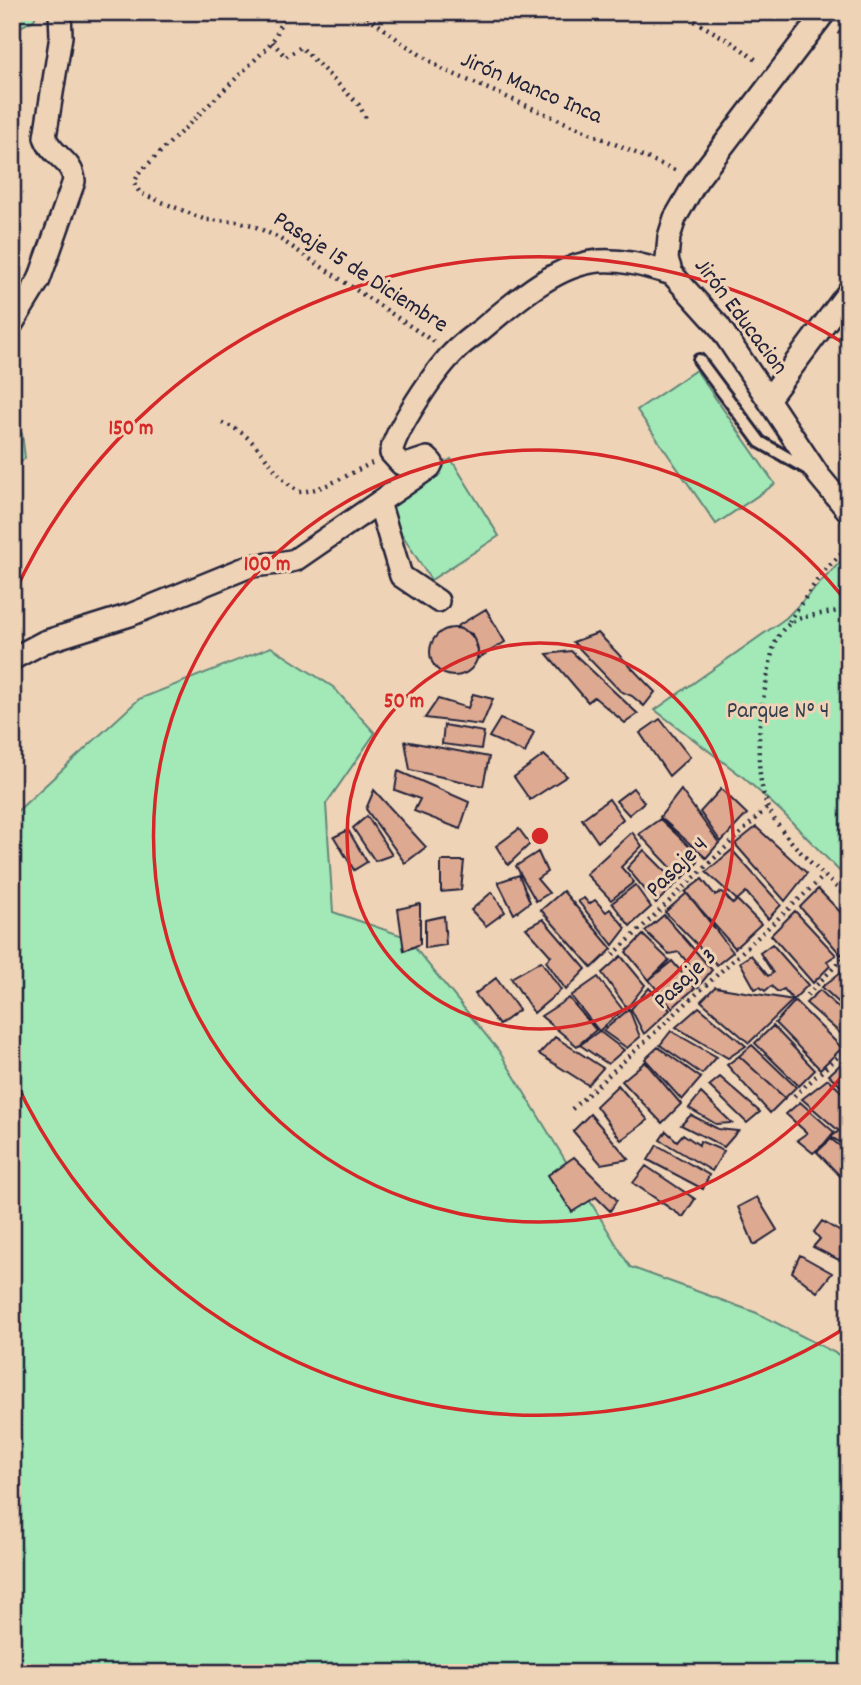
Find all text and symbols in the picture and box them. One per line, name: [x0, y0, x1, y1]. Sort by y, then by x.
street label: Jirón Manco Inca: [455, 44, 608, 134]
street label: Pasaje 15 de Diciembre: [266, 204, 454, 342]
street label: Jirón Educacion: [685, 251, 795, 383]
text: 150 m: [108, 415, 154, 445]
text: 100 m: [244, 551, 290, 581]
text: 50 m: [384, 688, 424, 718]
park label: Parque N° 4: [726, 695, 830, 729]
centre of rings: [528, 824, 552, 848]
street label: Pasaje 4: [639, 829, 717, 907]
street label: Pasaje 3: [646, 941, 726, 1019]

